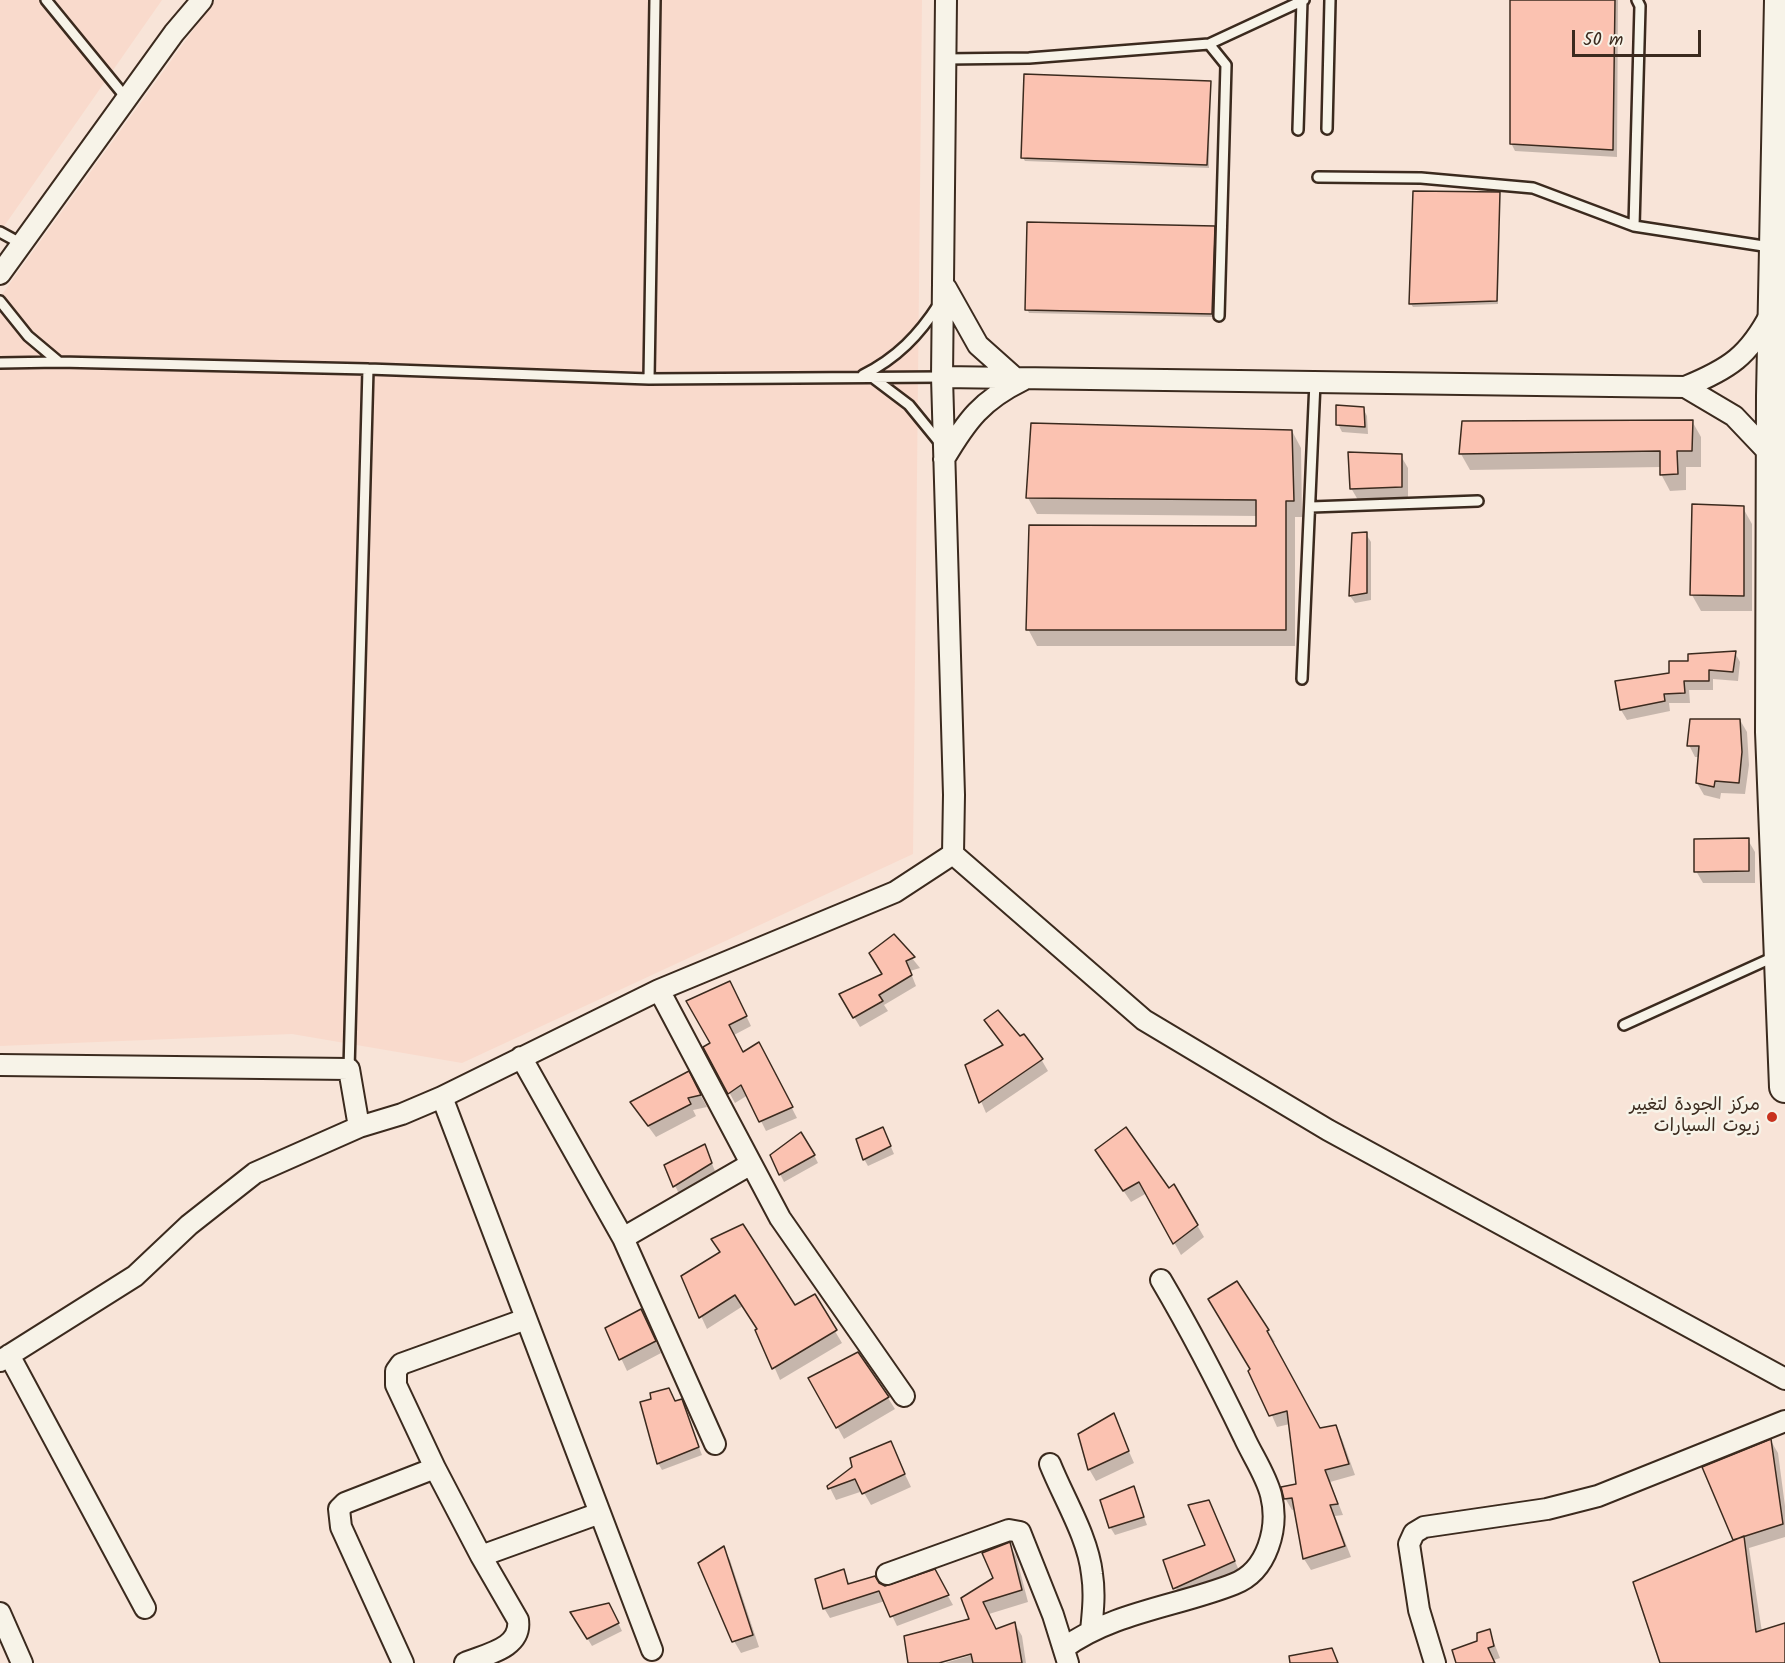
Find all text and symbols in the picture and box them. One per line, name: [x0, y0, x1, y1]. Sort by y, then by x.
scale bar: [1575, 18, 1704, 56]
text: 50 m: [1583, 26, 1623, 55]
place label: مركز الجودة لتغيير زيوت السيارات: [1630, 1096, 1760, 1138]
marker: مركز الجودة لتغيير زيوت السيارات: [1765, 1110, 1779, 1124]

